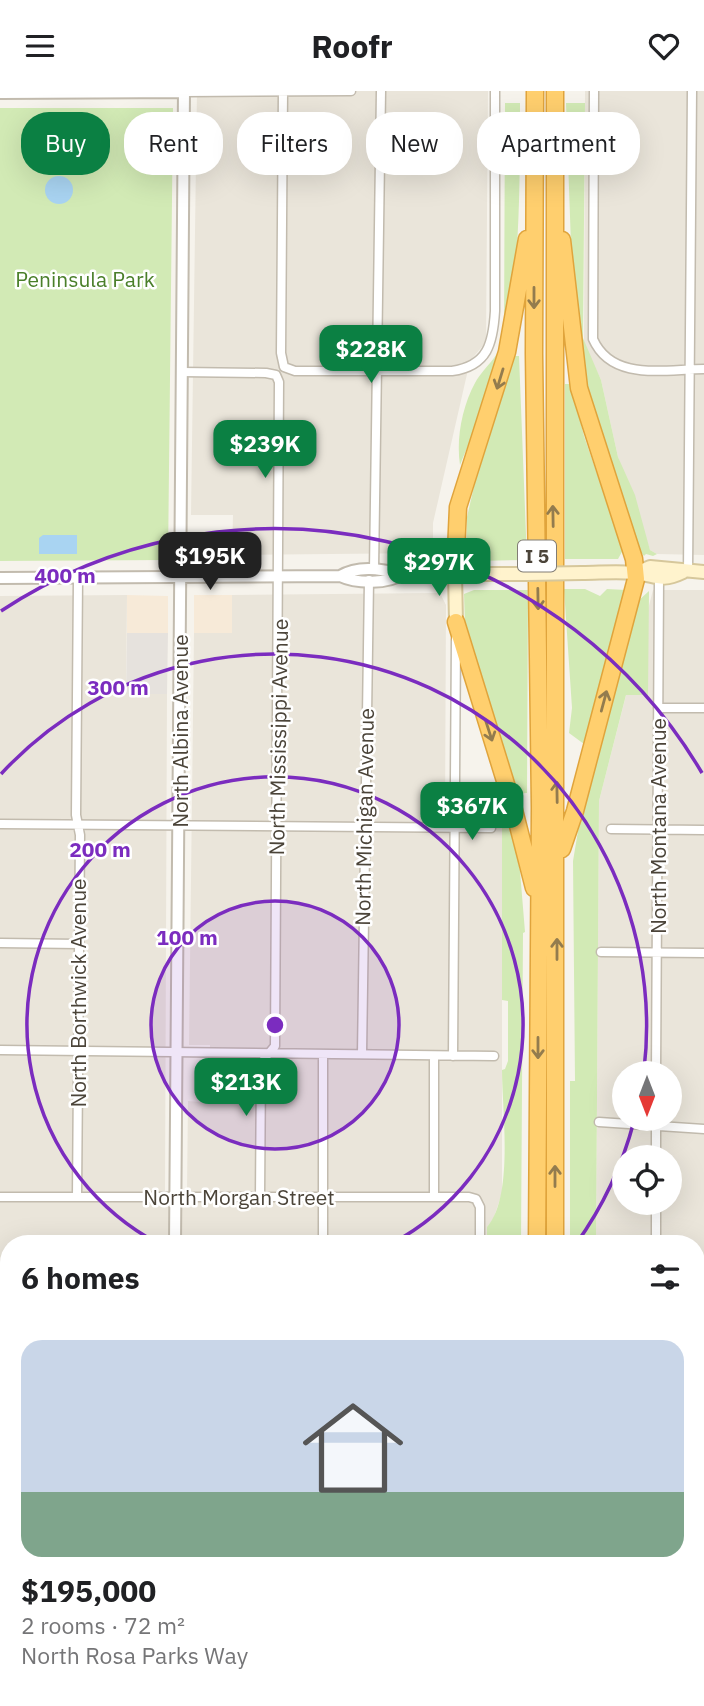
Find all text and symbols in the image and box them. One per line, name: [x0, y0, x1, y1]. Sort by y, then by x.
text: Roofr: [311, 25, 393, 67]
icon: menu: [21, 27, 59, 65]
icon: heart: [645, 27, 683, 65]
chip: Buy: [21, 112, 110, 175]
chip: Rent: [124, 112, 223, 175]
chip: Filters: [237, 112, 352, 175]
chip: New: [366, 112, 463, 175]
chip: Apartment: [477, 112, 640, 175]
park label: Peninsula Park: [15, 265, 155, 293]
one-way arrow: [527, 286, 541, 309]
pin: $228K: [322, 325, 420, 385]
text: $228K: [335, 333, 407, 363]
one-way arrow: [492, 367, 505, 389]
pin: $239K: [216, 421, 314, 480]
text: $239K: [229, 428, 301, 458]
one-way arrow: [546, 505, 559, 528]
pin: $195K: [161, 533, 259, 592]
pin: $297K: [390, 539, 488, 598]
text: $195K: [174, 540, 246, 570]
road number: I 5: [518, 541, 556, 571]
text: $297K: [403, 546, 475, 576]
text: 400 m: [34, 561, 96, 589]
one-way arrow: [531, 587, 544, 610]
street label: North Mississippi Avenue: [262, 618, 294, 856]
street label: North Albina Avenue: [166, 634, 194, 828]
text: 300 m: [87, 673, 149, 701]
one-way arrow: [598, 690, 611, 712]
street label: North Michigan Avenue: [348, 708, 380, 926]
street label: North Montana Avenue: [644, 718, 672, 934]
one-way arrow: [483, 720, 496, 742]
one-way arrow: [550, 781, 564, 804]
pin: $367K: [423, 783, 521, 842]
text: $367K: [436, 790, 508, 820]
text: 200 m: [69, 835, 131, 863]
street label: North Borthwick Avenue: [64, 878, 92, 1108]
text: 100 m: [156, 923, 218, 951]
one-way arrow: [550, 937, 564, 960]
centre of rings: [263, 1013, 287, 1037]
one-way arrow: [531, 1036, 545, 1059]
pin: $213K: [197, 1059, 295, 1118]
north arrow: [612, 1061, 682, 1131]
map controls: [612, 1061, 682, 1215]
text: $213K: [210, 1066, 282, 1096]
button: locate: [612, 1145, 682, 1215]
one-way arrow: [548, 1165, 562, 1188]
street label: North Morgan Street: [143, 1183, 335, 1211]
text: 6 homes: [21, 1258, 140, 1297]
icon: filters: [646, 1258, 684, 1296]
icon: home: [290, 1385, 416, 1511]
text: $195,000: [21, 1571, 156, 1610]
text: 2 rooms · 72 m²: [21, 1610, 185, 1640]
text: North Rosa Parks Way: [21, 1640, 248, 1670]

